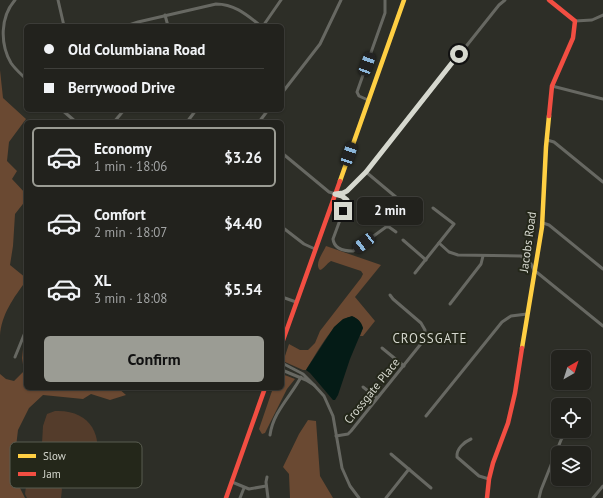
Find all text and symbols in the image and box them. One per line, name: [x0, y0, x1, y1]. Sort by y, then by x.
text: Old Columbiana Road: [68, 40, 205, 59]
route start: [450, 45, 468, 63]
car: [357, 51, 377, 77]
text: Berrywood Drive: [68, 78, 175, 97]
icon: car: [46, 139, 82, 175]
text: Economy: [94, 139, 152, 158]
car: [339, 141, 359, 167]
text: $3.26: [224, 148, 262, 167]
text: 1 min · 18:06: [94, 158, 167, 175]
callout: 2 min: [357, 197, 423, 225]
route end: [334, 202, 352, 220]
text: 2 min: [374, 202, 406, 219]
icon: car: [46, 205, 82, 241]
text: Comfort: [94, 205, 146, 224]
street label: Jacobs Road: [516, 211, 539, 274]
text: $4.40: [224, 214, 262, 233]
text: 2 min · 18:07: [94, 224, 167, 241]
car: [351, 231, 377, 255]
icon: car: [46, 271, 82, 307]
text: XL: [94, 271, 111, 290]
text: $5.54: [224, 280, 262, 299]
text: 3 min · 18:08: [94, 290, 167, 307]
district label: CROSSGATE: [392, 330, 468, 347]
button: Confirm: [44, 336, 264, 382]
north arrow: [551, 350, 591, 390]
map controls: [551, 350, 591, 486]
street label: Crossgate Place: [341, 355, 403, 427]
button: locate: [551, 398, 591, 438]
legend: [10, 442, 142, 488]
button: layers: [551, 446, 591, 486]
text: Slow: [43, 449, 66, 463]
text: Jam: [42, 467, 61, 481]

